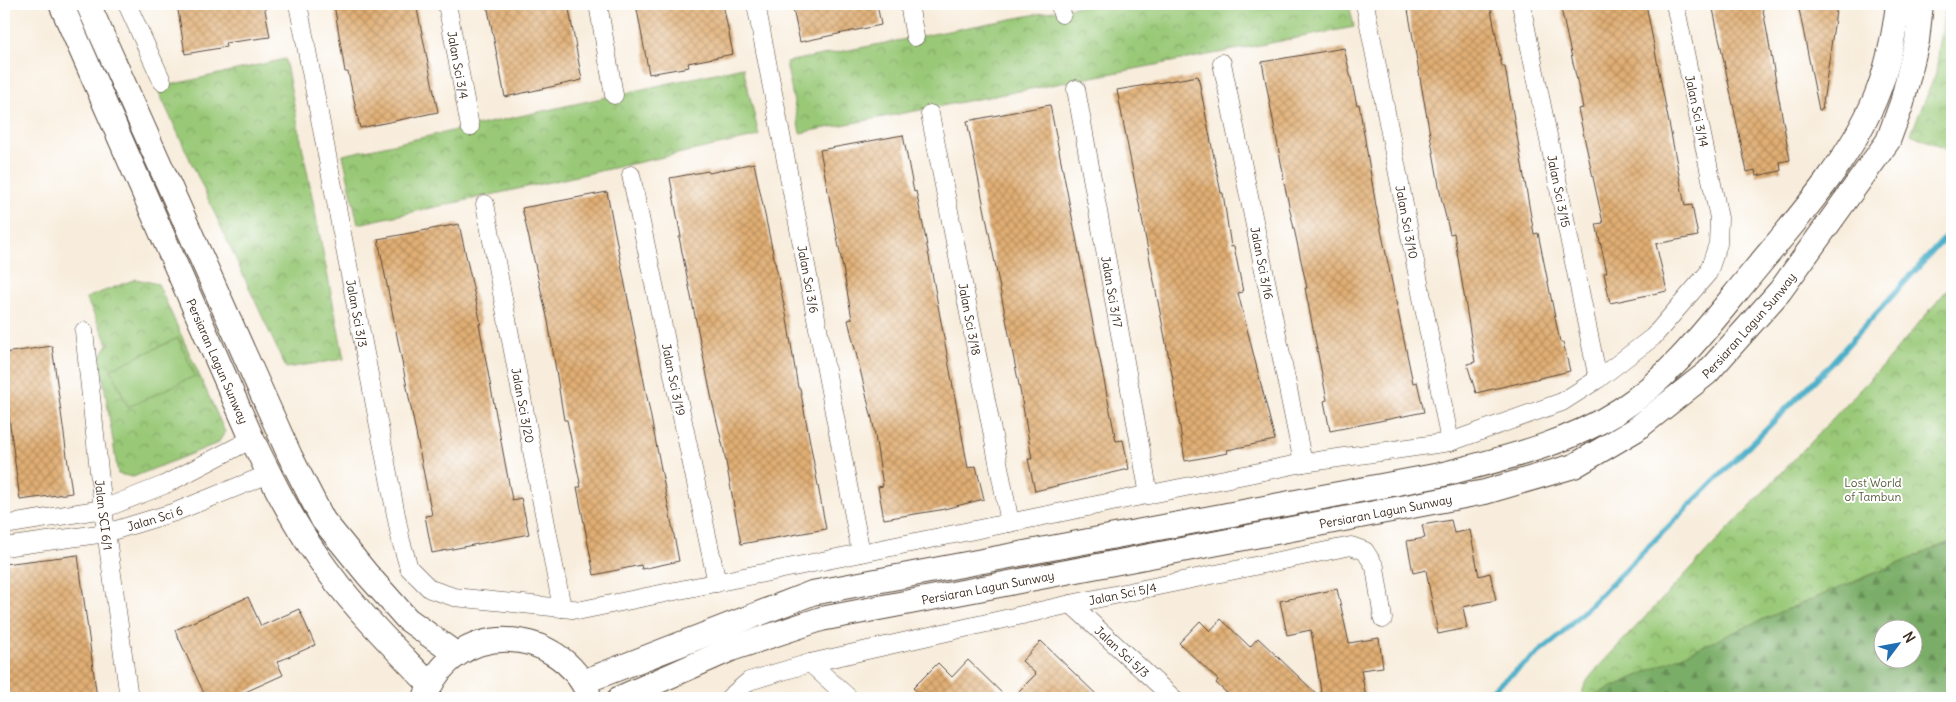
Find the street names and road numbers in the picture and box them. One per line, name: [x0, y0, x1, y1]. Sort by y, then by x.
street label: Jalan Sci 3/4: [445, 30, 472, 100]
street label: Jalan Sci 3/14: [1682, 74, 1712, 149]
street label: Jalan Sci 3/15: [1545, 154, 1574, 229]
street label: Jalan Sci 3/10: [1393, 184, 1422, 260]
street label: Jalan Sci 3/16: [1248, 225, 1277, 301]
street label: Jalan Sci 3/6: [795, 244, 822, 314]
street label: Jalan Sci 3/17: [1099, 255, 1126, 329]
street label: Persiaran Lagun Sunway: [1699, 269, 1798, 381]
street label: Jalan Sci 3/3: [344, 278, 371, 349]
street label: Jalan Sci 3/18: [956, 282, 985, 357]
street label: Persiaran Lagun Sunway: [184, 296, 252, 426]
street label: Jalan Sci 3/19: [659, 342, 689, 417]
street label: Jalan Sci 3/20: [509, 366, 538, 444]
street label: Jalan SCI 6/1: [92, 479, 116, 551]
street label: Persiaran Lagun Sunway: [1318, 491, 1453, 531]
street label: Jalan Sci 6: [125, 502, 185, 534]
street label: Persiaran Lagun Sunway: [920, 567, 1056, 607]
street label: Jalan Sci 5/4: [1087, 579, 1158, 608]
street label: Jalan Sci 5/3: [1092, 623, 1153, 680]

